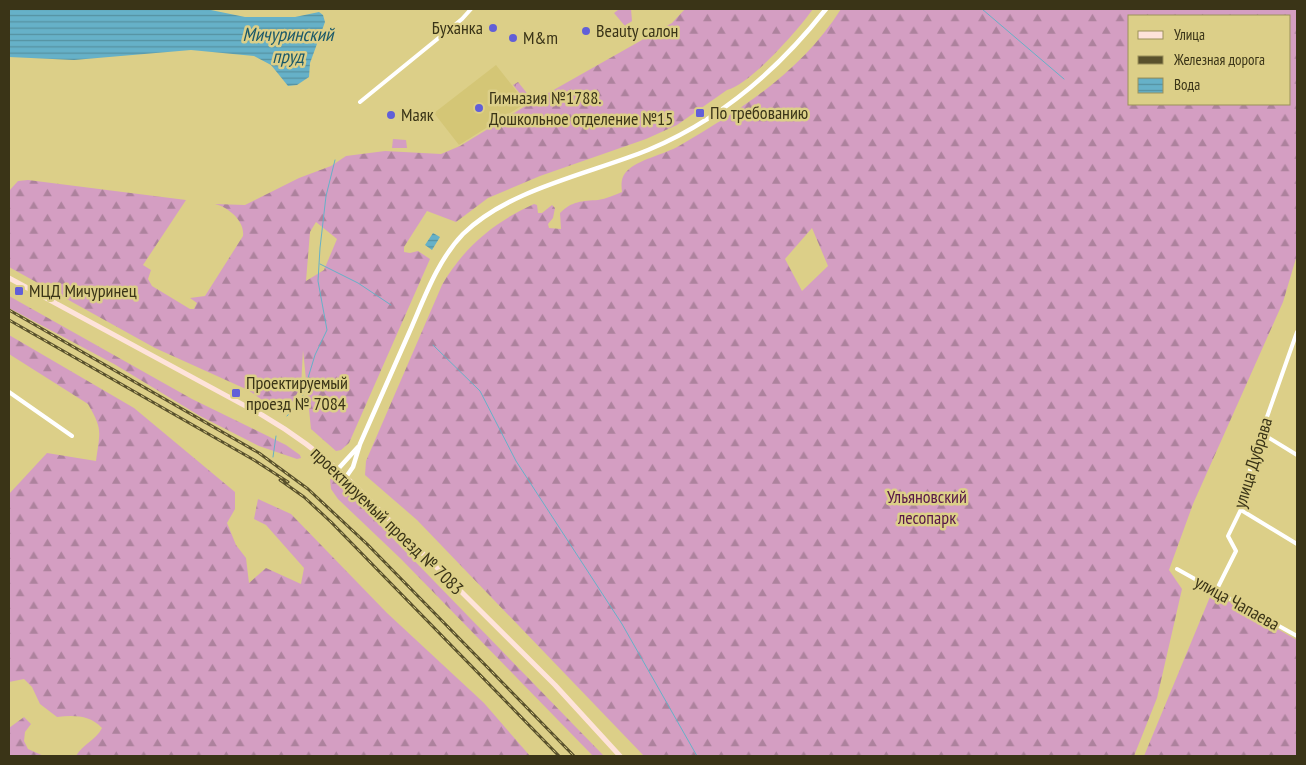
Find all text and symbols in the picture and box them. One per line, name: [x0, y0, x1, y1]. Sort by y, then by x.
legend: [1128, 15, 1291, 105]
place label: Буханка: [432, 16, 483, 39]
place label: Beauty салон: [596, 19, 678, 42]
water label: Мичуринский пруд: [243, 22, 335, 68]
marker: Буханка: [487, 22, 499, 34]
marker: Beauty салон: [580, 25, 592, 37]
text: Улица: [1174, 25, 1205, 44]
place label: M&m: [523, 26, 558, 49]
marker: M&m: [507, 32, 519, 44]
text: Железная дорога: [1173, 50, 1265, 69]
text: Вода: [1174, 75, 1200, 94]
place label: Гимназия №1788. Дошкольное отделение №15: [489, 86, 673, 130]
place label: По требованию: [710, 101, 808, 124]
marker: Гимназия №1788. Дошкольное отделение №15: [473, 102, 485, 114]
place label: Маяк: [401, 103, 434, 126]
marker: По требованию: [694, 107, 706, 119]
marker: Маяк: [385, 109, 397, 121]
place label: МЦД Мичуринец: [29, 279, 137, 302]
marker: МЦД Мичуринец: [13, 285, 25, 297]
place label: Проектируемый проезд № 7084: [246, 371, 348, 415]
marker: Проектируемый проезд № 7084: [230, 387, 242, 399]
street label: улица Дубрава: [1228, 415, 1277, 511]
street label: проектируемый проезд № 7083: [306, 442, 469, 600]
park label: Ульяновский лесопарк: [887, 485, 967, 529]
street label: улица Чапаева: [1191, 570, 1284, 635]

